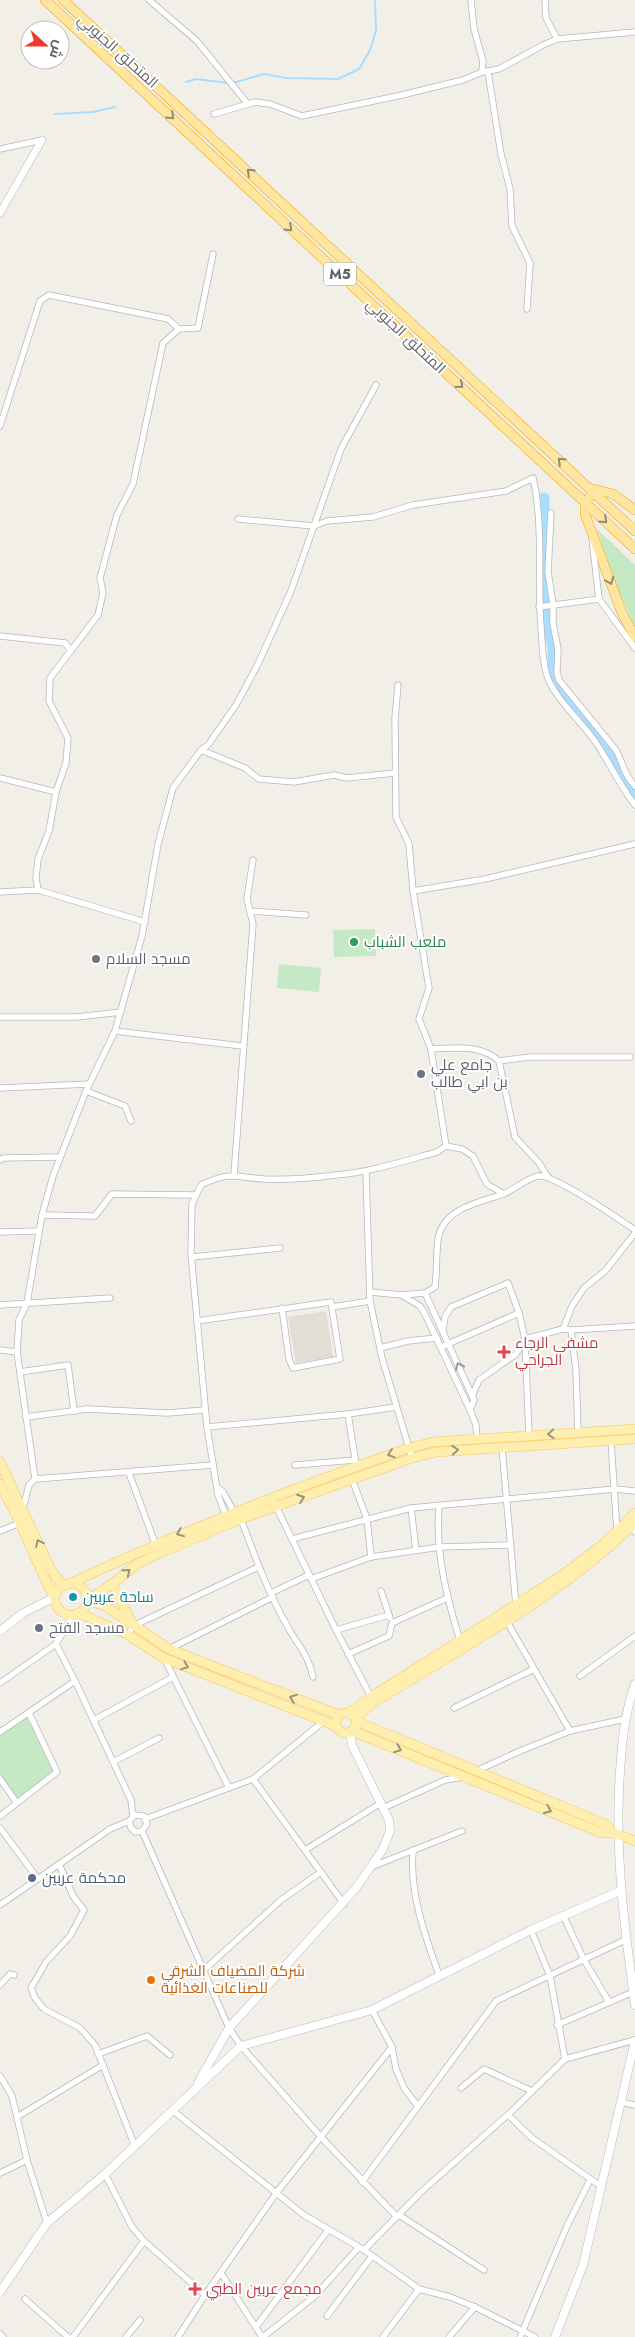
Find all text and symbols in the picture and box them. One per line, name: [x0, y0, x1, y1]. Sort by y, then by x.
street label: المتحلق الجنوبي: [72, 9, 163, 94]
north arrow: [20, 20, 70, 70]
text: ش: [45, 38, 70, 62]
one-way arrow: [166, 110, 175, 119]
one-way arrow: [246, 169, 255, 178]
one-way arrow: [283, 222, 292, 231]
road number: M5: [324, 262, 356, 286]
street label: المتحلق الجنوبي: [361, 293, 451, 379]
one-way arrow: [455, 380, 464, 389]
one-way arrow: [558, 458, 567, 467]
one-way arrow: [599, 514, 608, 523]
one-way arrow: [604, 576, 614, 585]
place label: ملعب الشباب: [364, 931, 446, 953]
marker: ملعب الشباب: [348, 936, 360, 948]
place label: مسجد السلام: [106, 948, 191, 970]
marker: مسجد السلام: [90, 953, 102, 965]
place label: جامع علي بن ابي طالب: [431, 1054, 508, 1094]
marker: جامع علي بن ابي طالب: [415, 1068, 427, 1080]
place label: مشفى الرجاء الجراحي: [515, 1332, 598, 1372]
marker: مشفى الرجاء الجراحي: [497, 1345, 511, 1359]
one-way arrow: [454, 1362, 465, 1371]
one-way arrow: [547, 1429, 555, 1440]
one-way arrow: [451, 1445, 459, 1456]
one-way arrow: [387, 1449, 396, 1459]
one-way arrow: [296, 1494, 304, 1504]
one-way arrow: [176, 1527, 185, 1538]
one-way arrow: [35, 1539, 45, 1548]
one-way arrow: [121, 1569, 130, 1578]
place label: ساحة عربين: [83, 1586, 154, 1608]
marker: ساحة عربين: [67, 1591, 79, 1603]
place label: مسجد الفتح: [49, 1617, 125, 1639]
marker: مسجد الفتح: [33, 1622, 45, 1634]
one-way arrow: [180, 1660, 189, 1670]
one-way arrow: [289, 1694, 298, 1704]
one-way arrow: [393, 1743, 401, 1753]
one-way arrow: [543, 1804, 552, 1815]
place label: محكمة عربين: [42, 1867, 126, 1889]
marker: محكمة عربين: [26, 1872, 38, 1884]
place label: شركة المضياف الشرقي للصناعات الغذائية: [161, 1960, 305, 1999]
marker: شركة المضياف الشرقي للصناعات الغذائية: [145, 1974, 157, 1986]
place label: مجمع عربين الطبي: [206, 2278, 322, 2301]
marker: مجمع عربين الطبي: [188, 2282, 202, 2296]

